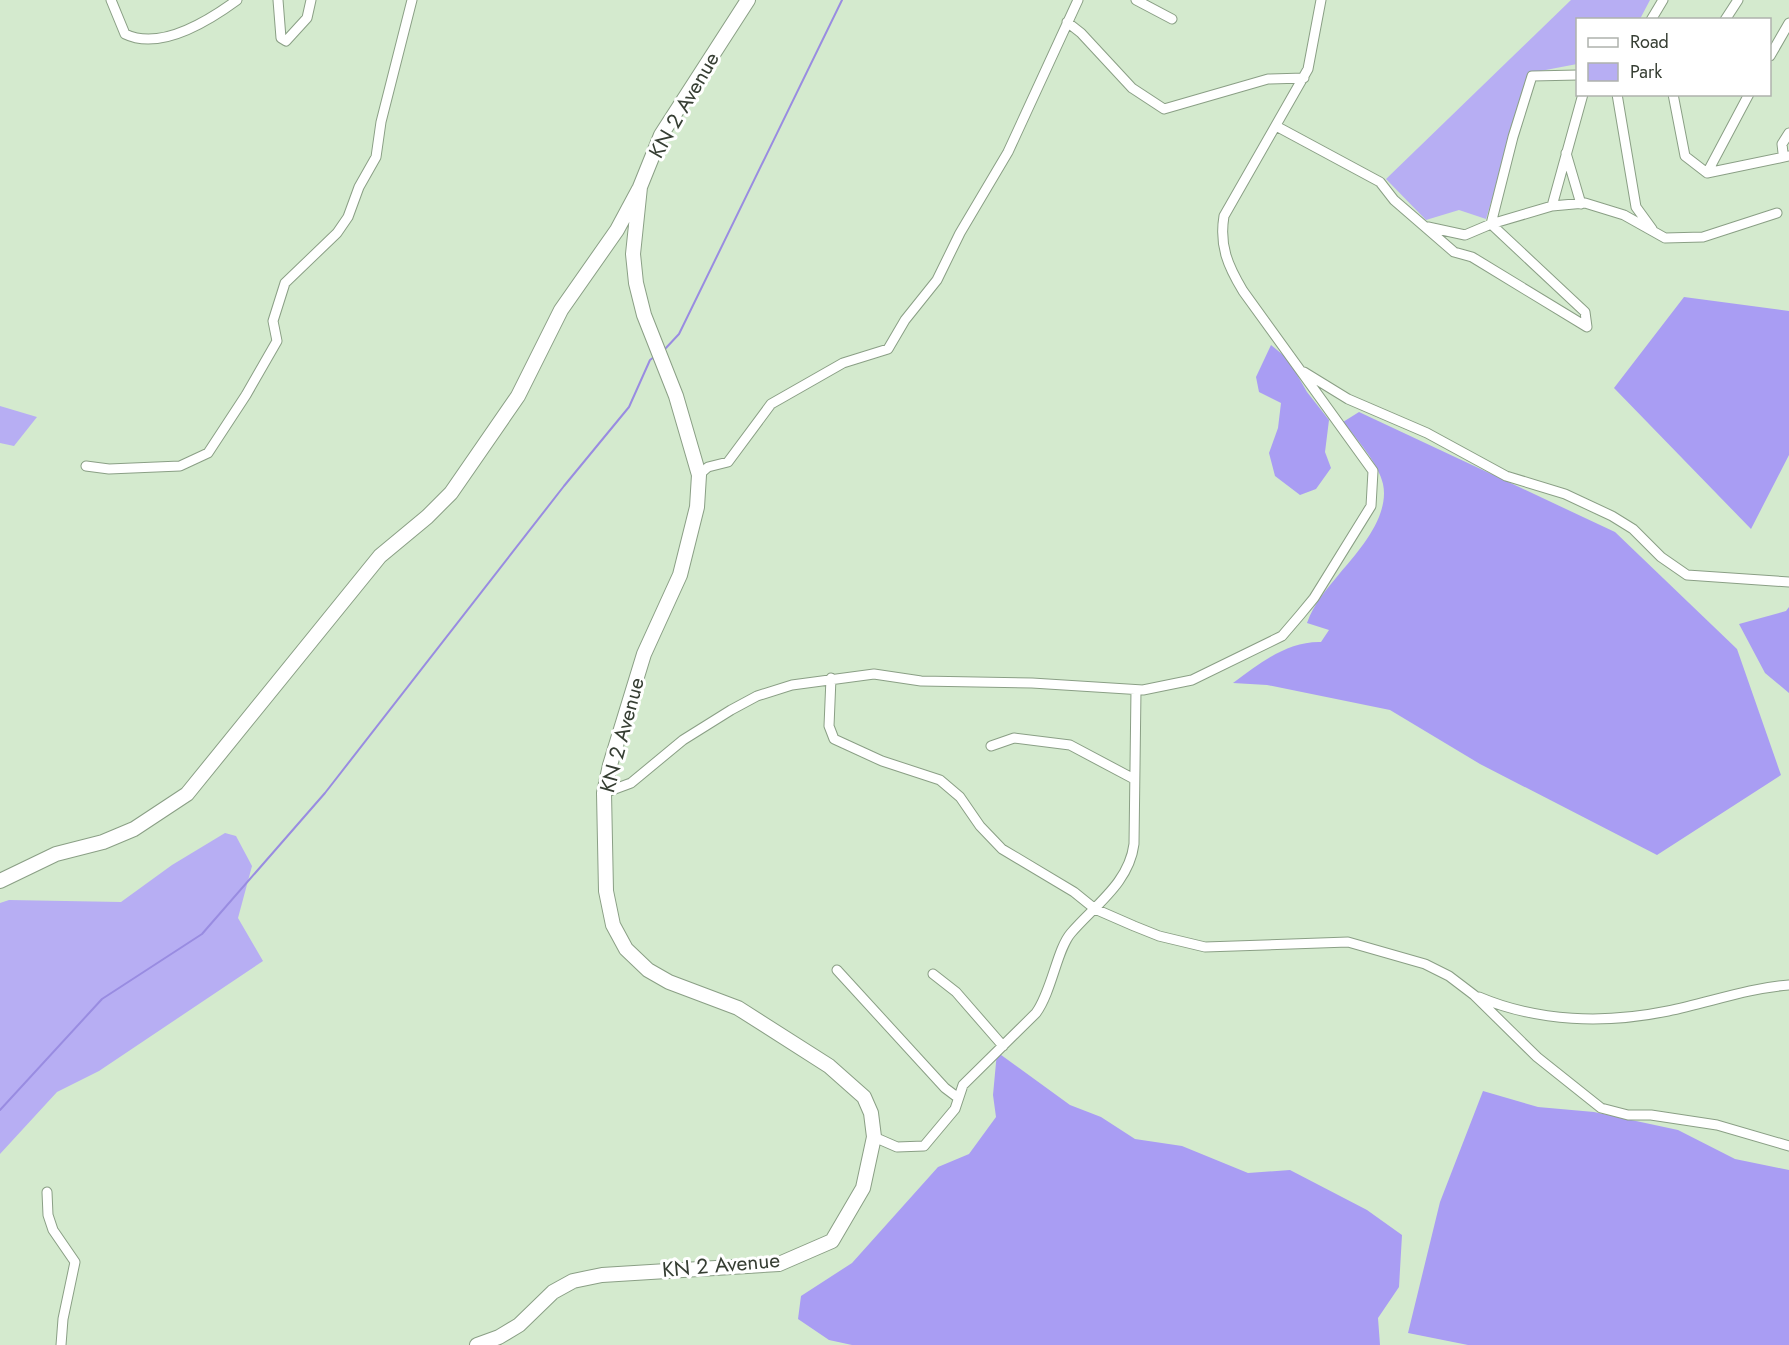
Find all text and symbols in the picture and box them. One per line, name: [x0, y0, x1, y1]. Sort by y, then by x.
legend: [1576, 18, 1771, 96]
text: Road: [1630, 29, 1669, 55]
street label: KN 2 Avenue: [641, 46, 727, 164]
text: Park: [1630, 59, 1662, 85]
street label: KN 2 Avenue: [592, 674, 652, 796]
street label: KN 2 Avenue: [661, 1245, 781, 1285]

